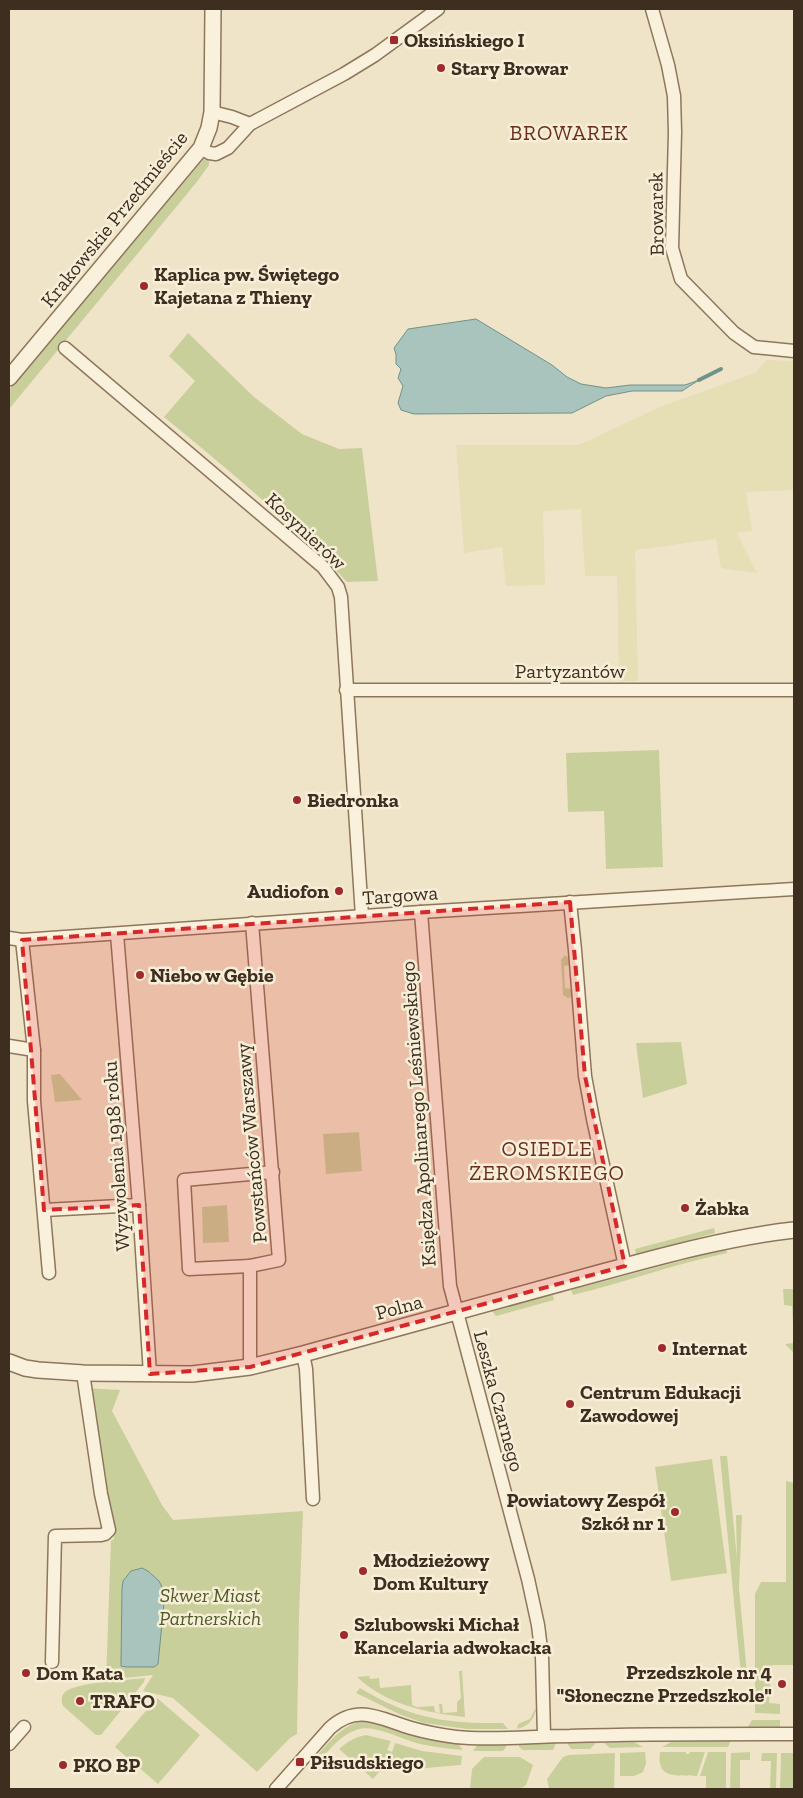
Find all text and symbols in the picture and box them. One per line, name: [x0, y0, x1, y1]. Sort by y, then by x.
place label: Oksińskiego I: [404, 28, 525, 52]
marker: Oksińskiego I: [388, 34, 400, 46]
place label: Stary Browar: [451, 56, 569, 80]
marker: Stary Browar: [435, 62, 447, 74]
district label: BROWAREK: [509, 120, 629, 145]
street label: Krakowskie Przedmieście: [36, 126, 192, 312]
street label: Browarek: [643, 171, 669, 256]
place label: Kaplica pw. Świętego Kajetana z Thieny: [154, 262, 340, 309]
marker: Kaplica pw. Świętego Kajetana z Thieny: [138, 280, 150, 292]
street label: Kosynierów: [261, 487, 352, 575]
street label: Partyzantów: [515, 659, 626, 683]
place label: Biedronka: [307, 788, 399, 812]
marker: Biedronka: [291, 794, 303, 806]
place label: Audiofon: [247, 879, 329, 903]
street label: Targowa: [361, 880, 439, 910]
marker: Audiofon: [333, 885, 345, 897]
street label: Księdza Apolinarego Leśniewskiego: [395, 961, 441, 1267]
place label: Niebo w Gębie: [150, 963, 274, 987]
marker: Niebo w Gębie: [134, 969, 146, 981]
street label: Powstańców Warszawy: [230, 1041, 272, 1244]
street label: Wyzwolenia 1918 roku: [97, 1060, 135, 1252]
district label: OSIEDLE ŻEROMSKIEGO: [469, 1136, 625, 1185]
place label: Żabka: [695, 1196, 749, 1220]
marker: Żabka: [679, 1202, 691, 1214]
street label: Polna: [373, 1289, 425, 1325]
street label: Leszka Czarnego: [469, 1328, 529, 1474]
place label: Internat: [672, 1336, 748, 1360]
marker: Internat: [656, 1342, 668, 1354]
place label: Centrum Edukacji Zawodowej: [580, 1380, 741, 1427]
marker: Centrum Edukacji Zawodowej: [564, 1398, 576, 1410]
place label: Powiatowy Zespół Szkół nr 1: [506, 1488, 665, 1535]
marker: Powiatowy Zespół Szkół nr 1: [669, 1506, 681, 1518]
place label: Młodzieżowy Dom Kultury: [373, 1548, 490, 1595]
marker: Młodzieżowy Dom Kultury: [357, 1565, 369, 1577]
park label: Skwer Miast Partnerskich: [159, 1583, 261, 1630]
place label: Szlubowski Michał Kancelaria adwokacka: [354, 1612, 552, 1659]
marker: Szlubowski Michał Kancelaria adwokacka: [338, 1629, 350, 1641]
place label: Przedszkole nr 4 "Słoneczne Przedszkole": [557, 1660, 772, 1707]
place label: Dom Kata: [36, 1661, 123, 1685]
marker: Dom Kata: [20, 1667, 32, 1679]
marker: Przedszkole nr 4 "Słoneczne Przedszkole": [776, 1678, 788, 1690]
place label: TRAFO: [90, 1689, 155, 1713]
marker: TRAFO: [74, 1695, 86, 1707]
place label: Piłsudskiego: [310, 1750, 424, 1774]
place label: PKO BP: [73, 1753, 140, 1777]
marker: Piłsudskiego: [294, 1756, 306, 1768]
marker: PKO BP: [57, 1759, 69, 1771]

